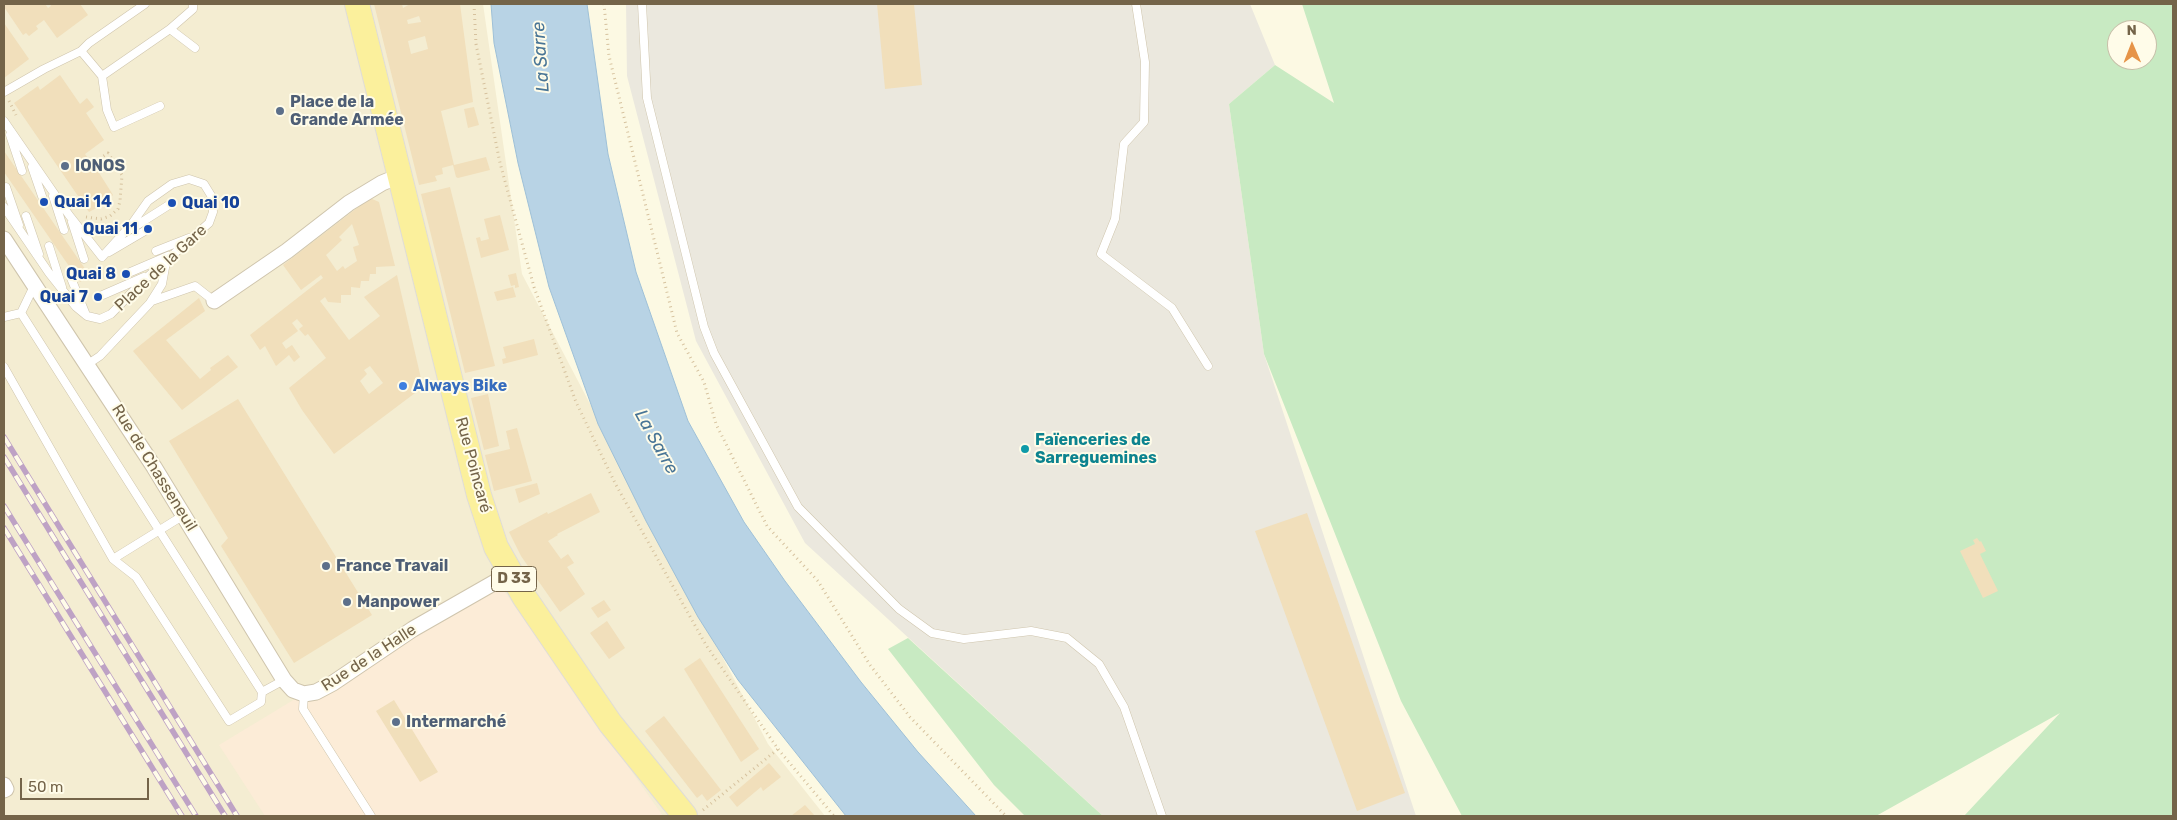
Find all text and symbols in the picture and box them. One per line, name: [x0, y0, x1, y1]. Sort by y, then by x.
north arrow: [2107, 20, 2157, 70]
water label: La Sarre: [528, 21, 554, 93]
text: N: [2127, 22, 2137, 39]
place label: Place de la Grande Armée: [290, 92, 404, 130]
marker: Place de la Grande Armée: [274, 105, 286, 117]
place label: IONOS: [75, 156, 125, 176]
marker: IONOS: [59, 160, 71, 172]
place label: Quai 14: [54, 192, 112, 212]
place label: Quai 10: [182, 193, 240, 213]
marker: Quai 14: [38, 196, 50, 208]
marker: Quai 10: [166, 197, 178, 209]
place label: Quai 11: [83, 219, 138, 239]
street label: Place de la Gare: [111, 221, 211, 315]
marker: Quai 11: [142, 223, 154, 235]
place label: Quai 8: [66, 264, 116, 284]
marker: Quai 8: [120, 268, 132, 280]
place label: Quai 7: [40, 287, 88, 307]
marker: Quai 7: [92, 291, 104, 303]
place label: Always Bike: [413, 376, 507, 396]
marker: Always Bike: [397, 380, 409, 392]
street label: Rue de Chasseneuil: [107, 401, 201, 535]
water label: La Sarre: [629, 406, 683, 478]
street label: Rue Poincaré: [451, 415, 495, 515]
place label: Faïenceries de Sarreguemines: [1035, 430, 1157, 468]
marker: Faïenceries de Sarreguemines: [1019, 443, 1031, 455]
place label: France Travail: [336, 556, 448, 576]
marker: France Travail: [320, 560, 332, 572]
road number: D 33: [492, 566, 536, 592]
place label: Manpower: [357, 592, 440, 612]
marker: Manpower: [341, 596, 353, 608]
street label: Rue de la Halle: [318, 620, 420, 696]
place label: Intermarché: [406, 712, 506, 732]
marker: Intermarché: [390, 716, 402, 728]
scale bar: [22, 768, 151, 800]
text: 50 m: [28, 778, 63, 796]

